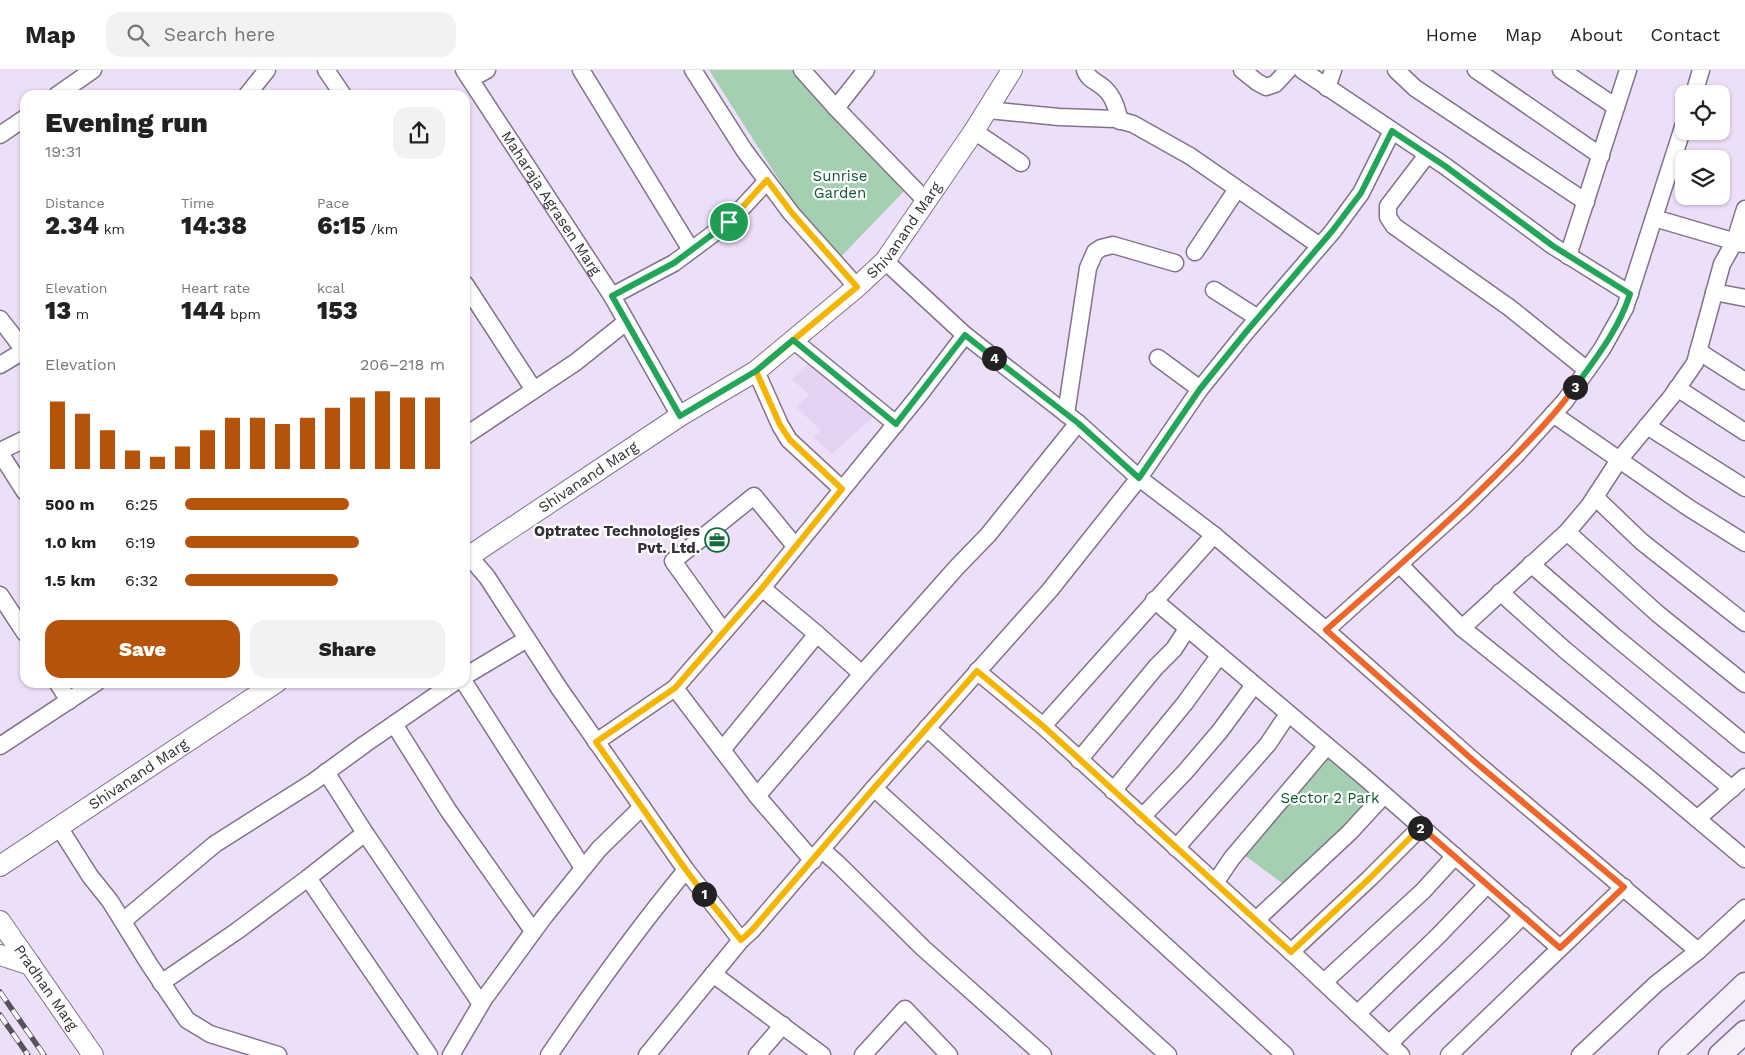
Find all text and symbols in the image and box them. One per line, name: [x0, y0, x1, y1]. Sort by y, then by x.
search box: [106, 12, 456, 57]
text: Map: [25, 21, 76, 49]
icon: search: [124, 21, 152, 49]
text: Search here: [164, 23, 275, 46]
text: Home: [1426, 24, 1477, 45]
text: Map: [1505, 24, 1542, 45]
text: About: [1570, 24, 1622, 45]
text: Contact: [1650, 24, 1720, 45]
map controls: [1675, 85, 1730, 205]
button: locate: [1675, 85, 1730, 140]
text: Evening run: [45, 106, 208, 139]
button: share: [393, 107, 445, 159]
street label: Maharaja Agrasen Marg: [497, 128, 605, 278]
text: 19:31: [45, 142, 81, 161]
button: layers: [1675, 150, 1730, 205]
park label: Sunrise Garden: [813, 167, 867, 202]
street label: Shivanand Marg: [863, 179, 945, 283]
text: Distance: [45, 195, 105, 211]
text: Time: [181, 195, 214, 211]
text: Pace: [317, 195, 349, 211]
pin: [708, 201, 750, 243]
icon: arrive: [715, 208, 743, 236]
text: 2.34: [45, 211, 99, 240]
text: 14:38: [181, 211, 247, 240]
text: 6:15: [317, 211, 366, 240]
text: km: [99, 221, 125, 237]
text: /km: [366, 221, 398, 237]
text: Elevation: [45, 280, 108, 296]
text: Heart rate: [181, 280, 250, 296]
text: kcal: [317, 280, 345, 296]
text: 13: [45, 296, 71, 325]
text: 144: [181, 296, 225, 325]
text: 153: [317, 296, 358, 325]
text: m: [71, 306, 89, 322]
text: bpm: [225, 306, 261, 322]
pin: 4: [982, 346, 1006, 370]
text: 4: [990, 350, 999, 366]
text: Elevation: [45, 355, 116, 374]
text: 206–218 m: [360, 355, 445, 374]
pin: 3: [1562, 374, 1588, 400]
text: 3: [1571, 379, 1580, 395]
street label: Shivanand Marg: [535, 438, 641, 517]
text: 500 m: [45, 495, 95, 514]
text: 6:25: [125, 495, 158, 514]
place label: Optratec Technologies Pvt. Ltd.: [534, 522, 700, 557]
office icon: Optratec Technologies Pvt. Ltd.: [704, 527, 730, 553]
text: 1.0 km: [45, 533, 96, 552]
text: 6:19: [125, 533, 156, 552]
text: 1.5 km: [45, 571, 95, 590]
text: 6:32: [125, 571, 158, 590]
button: Save: [45, 620, 240, 678]
button: Share: [250, 620, 445, 678]
street label: Shivanand Marg: [85, 735, 191, 814]
park label: Sector 2 Park: [1281, 789, 1380, 807]
pin: 2: [1408, 816, 1432, 840]
text: 2: [1416, 820, 1425, 836]
pin: 1: [692, 882, 716, 906]
text: 1: [701, 886, 708, 902]
street label: Pradhan Marg: [10, 941, 82, 1034]

